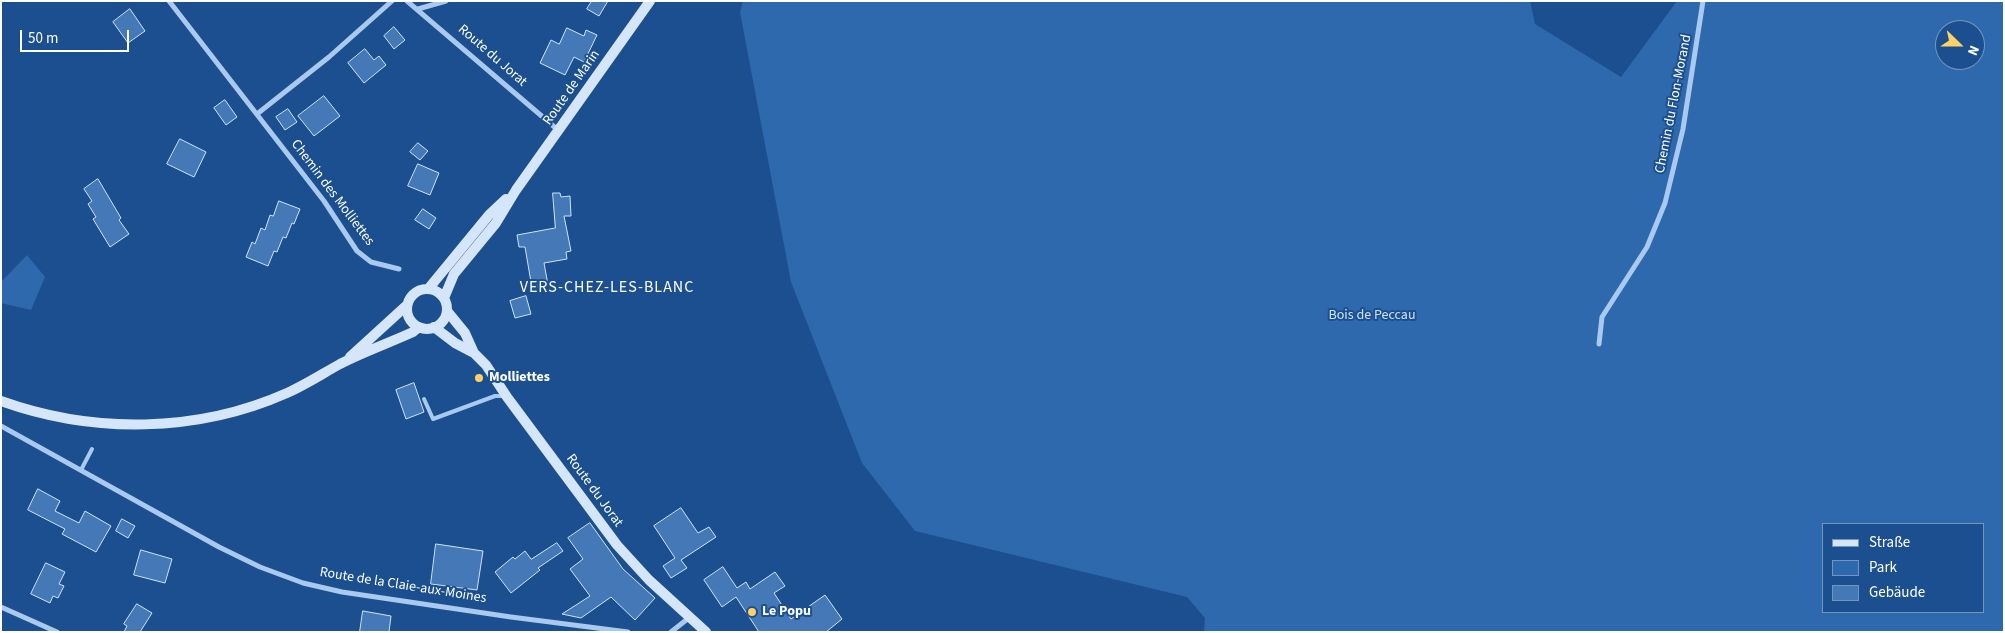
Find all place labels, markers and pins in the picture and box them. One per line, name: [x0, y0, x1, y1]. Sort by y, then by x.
place label: Molliettes: [489, 370, 550, 386]
marker: Molliettes: [473, 372, 485, 384]
place label: Le Popu: [762, 604, 811, 620]
marker: Le Popu: [746, 606, 758, 618]

